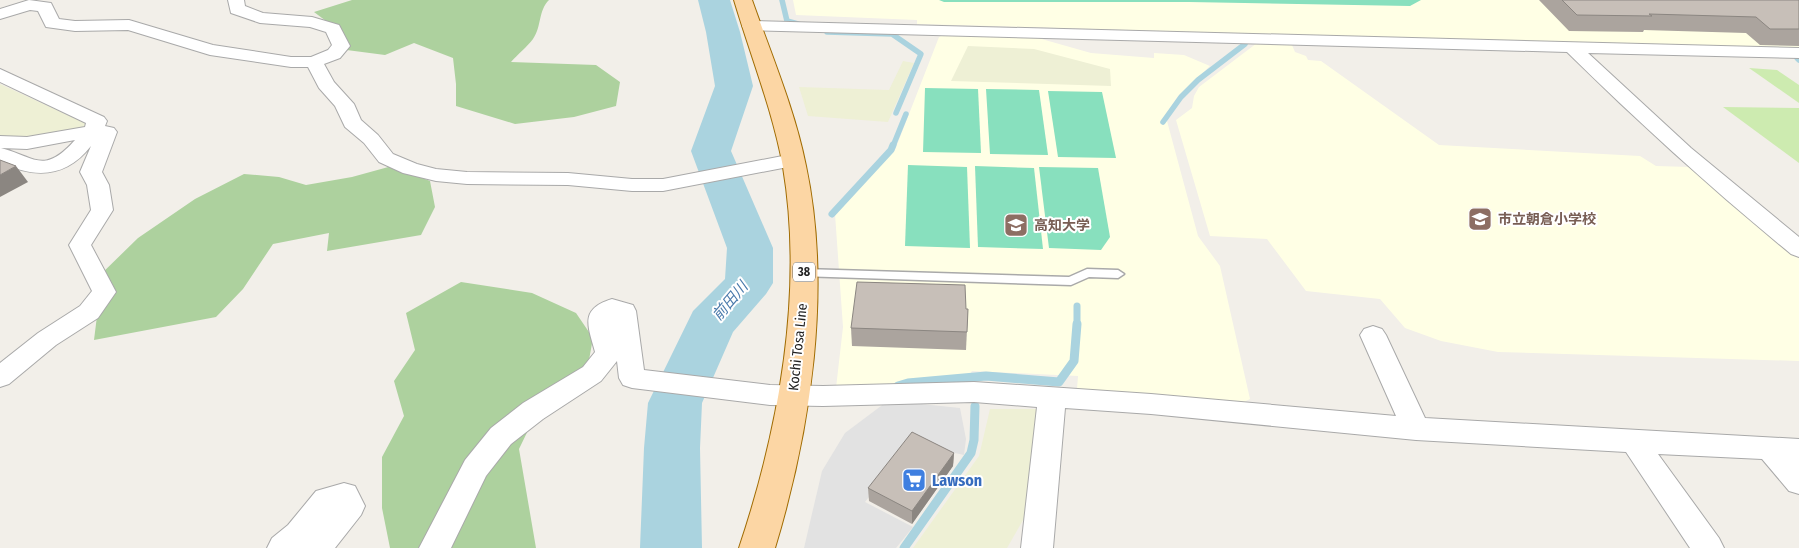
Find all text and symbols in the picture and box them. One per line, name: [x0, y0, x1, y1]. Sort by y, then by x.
school or university icon: 市立朝倉小学校: [1467, 206, 1493, 232]
place label: 市立朝倉小学校: [1498, 211, 1596, 228]
school or university icon: 高知大学: [1003, 212, 1029, 238]
place label: 高知大学: [1034, 217, 1090, 234]
road number: 38: [793, 262, 815, 282]
water label: 前田川: [709, 276, 753, 324]
street label: Kochi Tosa Line: [785, 302, 811, 392]
supermarket icon: Lawson: [901, 467, 927, 493]
place label: Lawson: [932, 471, 982, 490]

